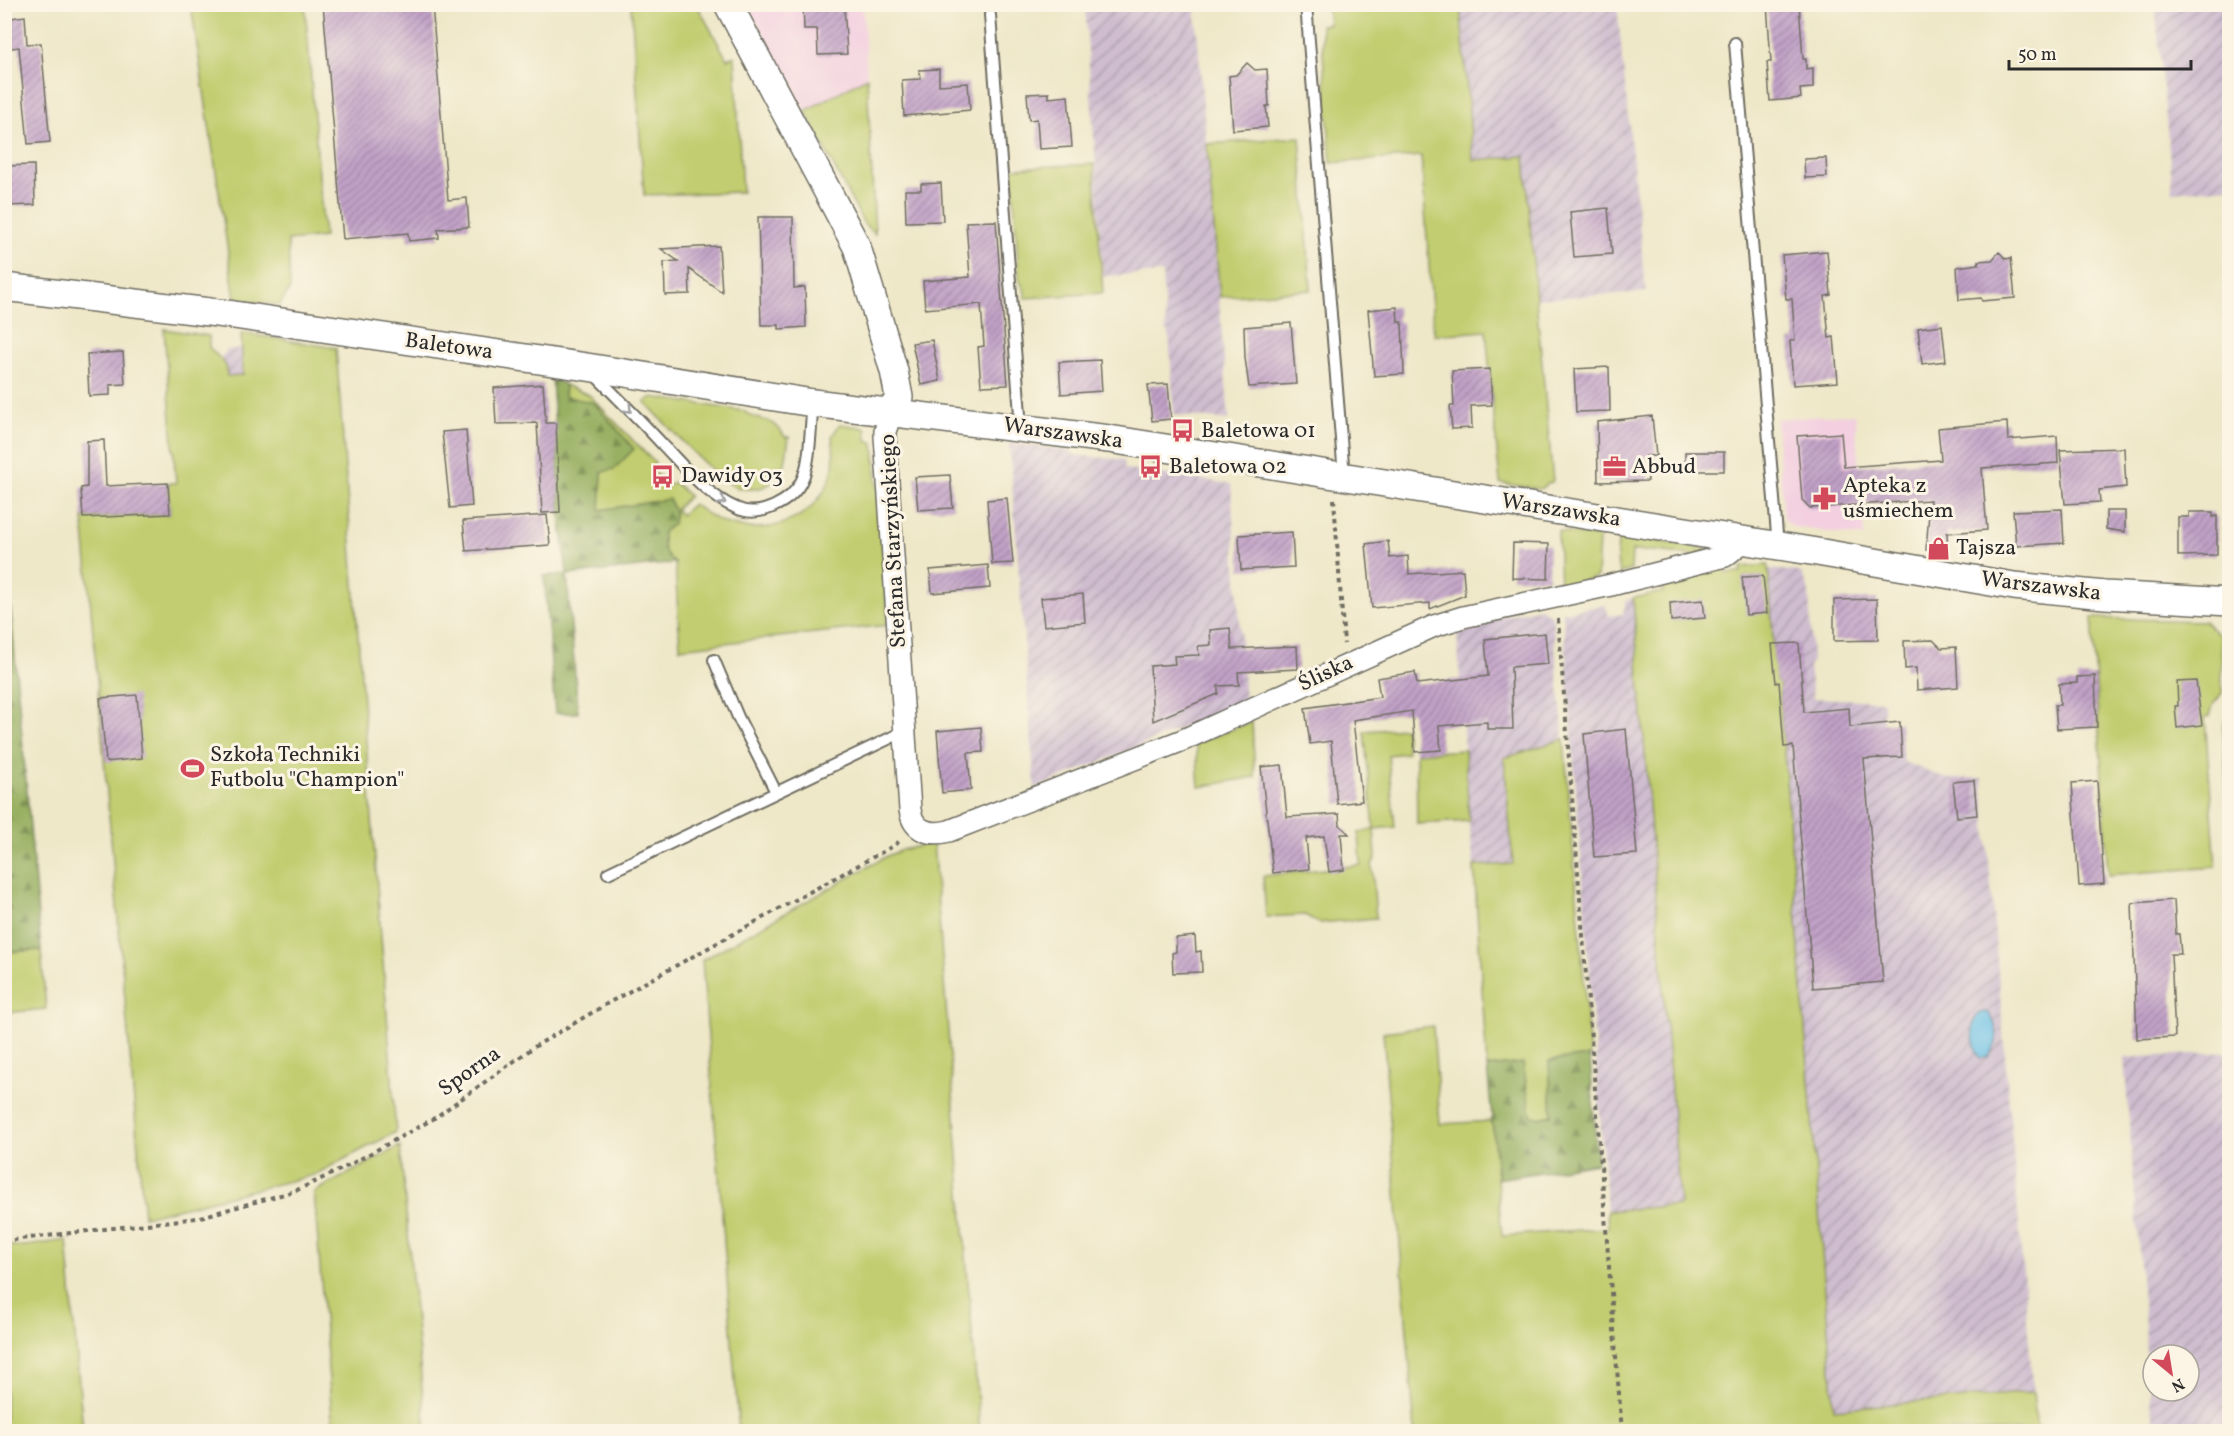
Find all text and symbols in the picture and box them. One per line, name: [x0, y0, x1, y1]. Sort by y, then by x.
scale bar: [2009, 33, 2190, 71]
text: 50 m: [2018, 43, 2057, 68]
street label: Baletowa: [403, 325, 495, 369]
one-way arrow: [621, 401, 632, 412]
street label: Warszawska: [1001, 410, 1125, 458]
place label: Baletowa 01: [1201, 416, 1316, 447]
bus stop icon: Baletowa 01: [1170, 418, 1196, 444]
street label: Stefana Starzyńskiego: [873, 433, 915, 649]
place label: Baletowa 02: [1169, 452, 1287, 483]
place label: Abbud: [1632, 452, 1696, 483]
bus stop icon: Baletowa 02: [1138, 454, 1164, 480]
office icon: Abbud: [1601, 454, 1627, 480]
place label: Dawidy 03: [681, 461, 783, 492]
bus stop icon: Dawidy 03: [650, 463, 676, 489]
place label: Apteka z uśmiechem: [1843, 471, 1954, 527]
street label: Warszawska: [1499, 486, 1623, 536]
pharmacy icon: Apteka z uśmiechem: [1812, 486, 1838, 512]
one-way arrow: [716, 494, 726, 505]
place label: Tajsza: [1956, 533, 2016, 564]
shop icon: Tajsza: [1925, 535, 1951, 561]
street label: Warszawska: [1979, 564, 2103, 610]
street label: Śliska: [1293, 648, 1359, 700]
place label: Szkoła Techniki Futbolu "Champion": [210, 740, 404, 796]
sports icon: Szkoła Techniki Futbolu "Champion": [179, 755, 205, 781]
street label: Sporna: [433, 1039, 507, 1105]
north arrow: [2141, 1343, 2201, 1403]
text: N: [2167, 1372, 2188, 1397]

